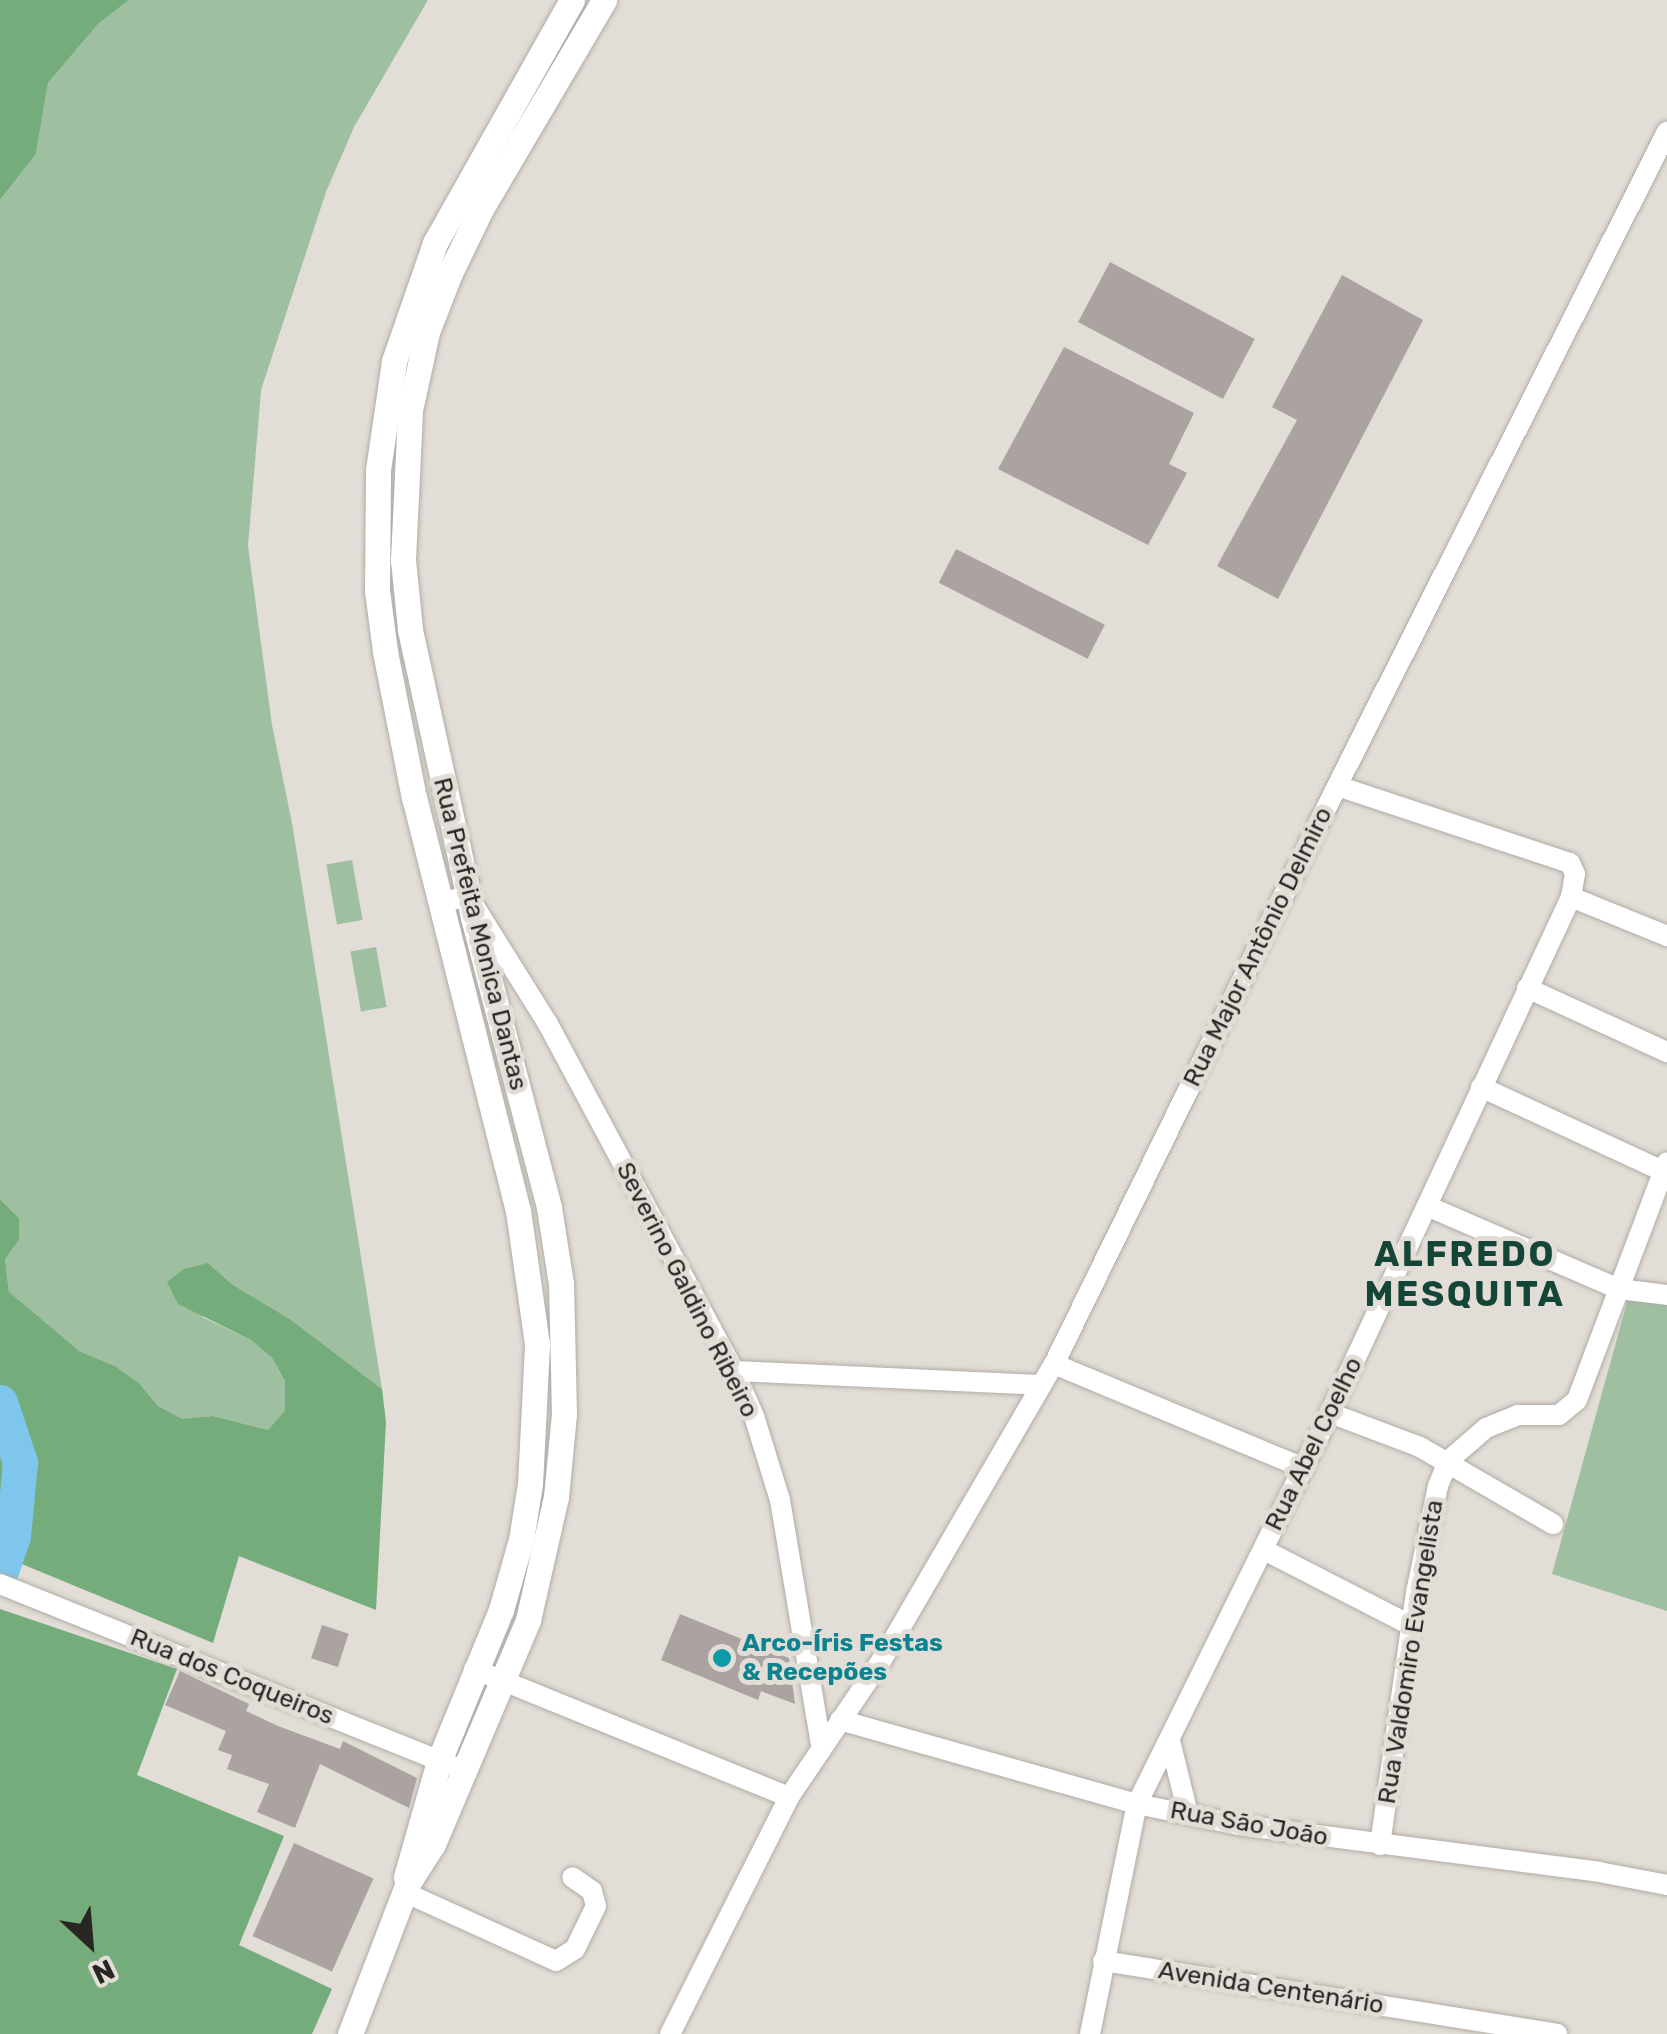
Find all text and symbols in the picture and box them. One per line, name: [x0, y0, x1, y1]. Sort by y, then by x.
street label: Rua Prefeita Monica Dantas: [427, 775, 533, 1093]
street label: Rua Major Antônio Delmiro: [1177, 802, 1339, 1092]
street label: Severino Galdino Ribeiro: [610, 1158, 764, 1422]
district label: ALFREDO MESQUITA: [1365, 1233, 1565, 1315]
street label: Rua Abel Coelho: [1259, 1352, 1369, 1536]
street label: Rua Valdomiro Evangelista: [1372, 1498, 1450, 1806]
street label: Rua dos Coqueiros: [126, 1622, 338, 1732]
place label: Arco-Íris Festas & Recepões: [742, 1629, 943, 1688]
marker: Arco-Íris Festas & Recepões: [711, 1647, 733, 1669]
street label: Rua São João: [1168, 1795, 1330, 1853]
north arrow: [40, 1894, 140, 1994]
text: N: [87, 1952, 120, 1991]
street label: Avenida Centenário: [1156, 1955, 1386, 2021]

